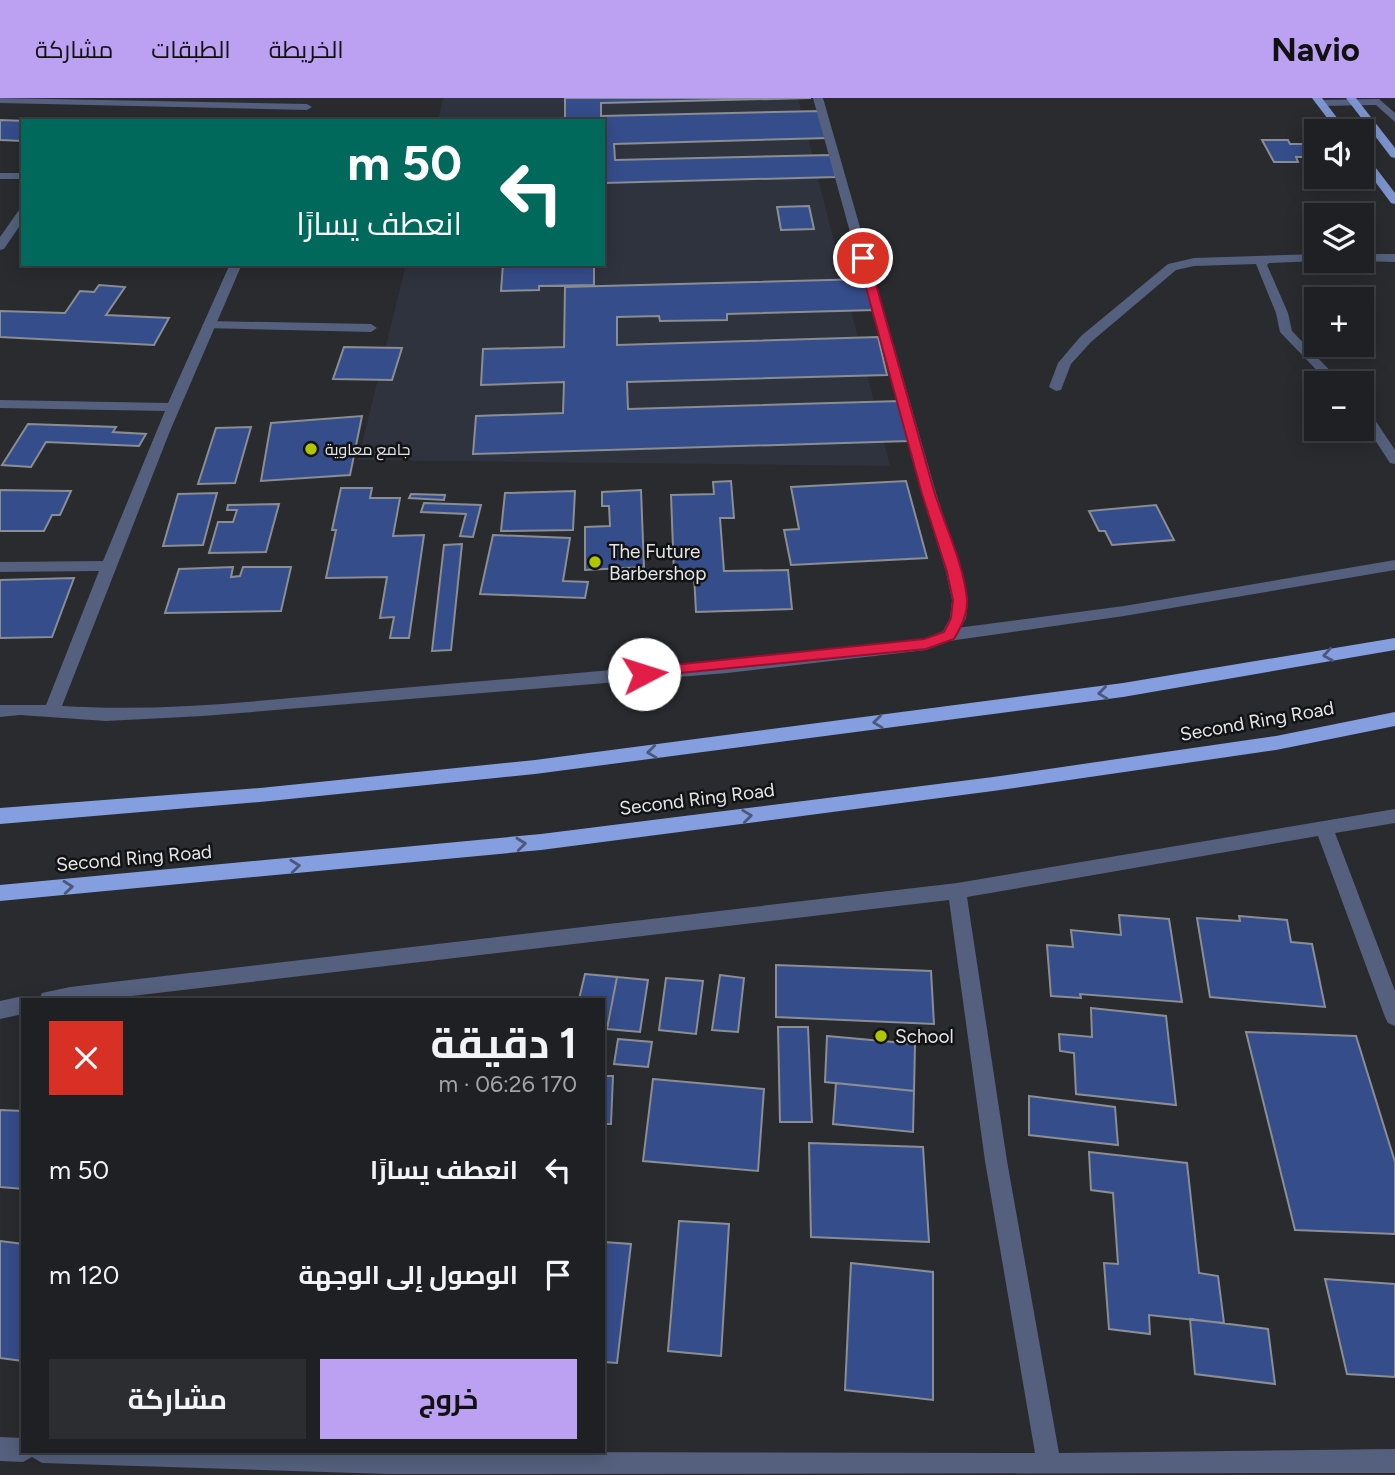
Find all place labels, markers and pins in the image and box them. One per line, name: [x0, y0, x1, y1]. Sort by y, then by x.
pin: [833, 228, 893, 288]
place label: جامع معاوية: [325, 440, 410, 461]
marker: جامع معاوية: [303, 441, 319, 457]
place label: The Future Barbershop: [609, 540, 706, 585]
marker: The Future Barbershop: [587, 554, 603, 570]
place label: School: [895, 1025, 954, 1048]
marker: School: [873, 1028, 889, 1044]

